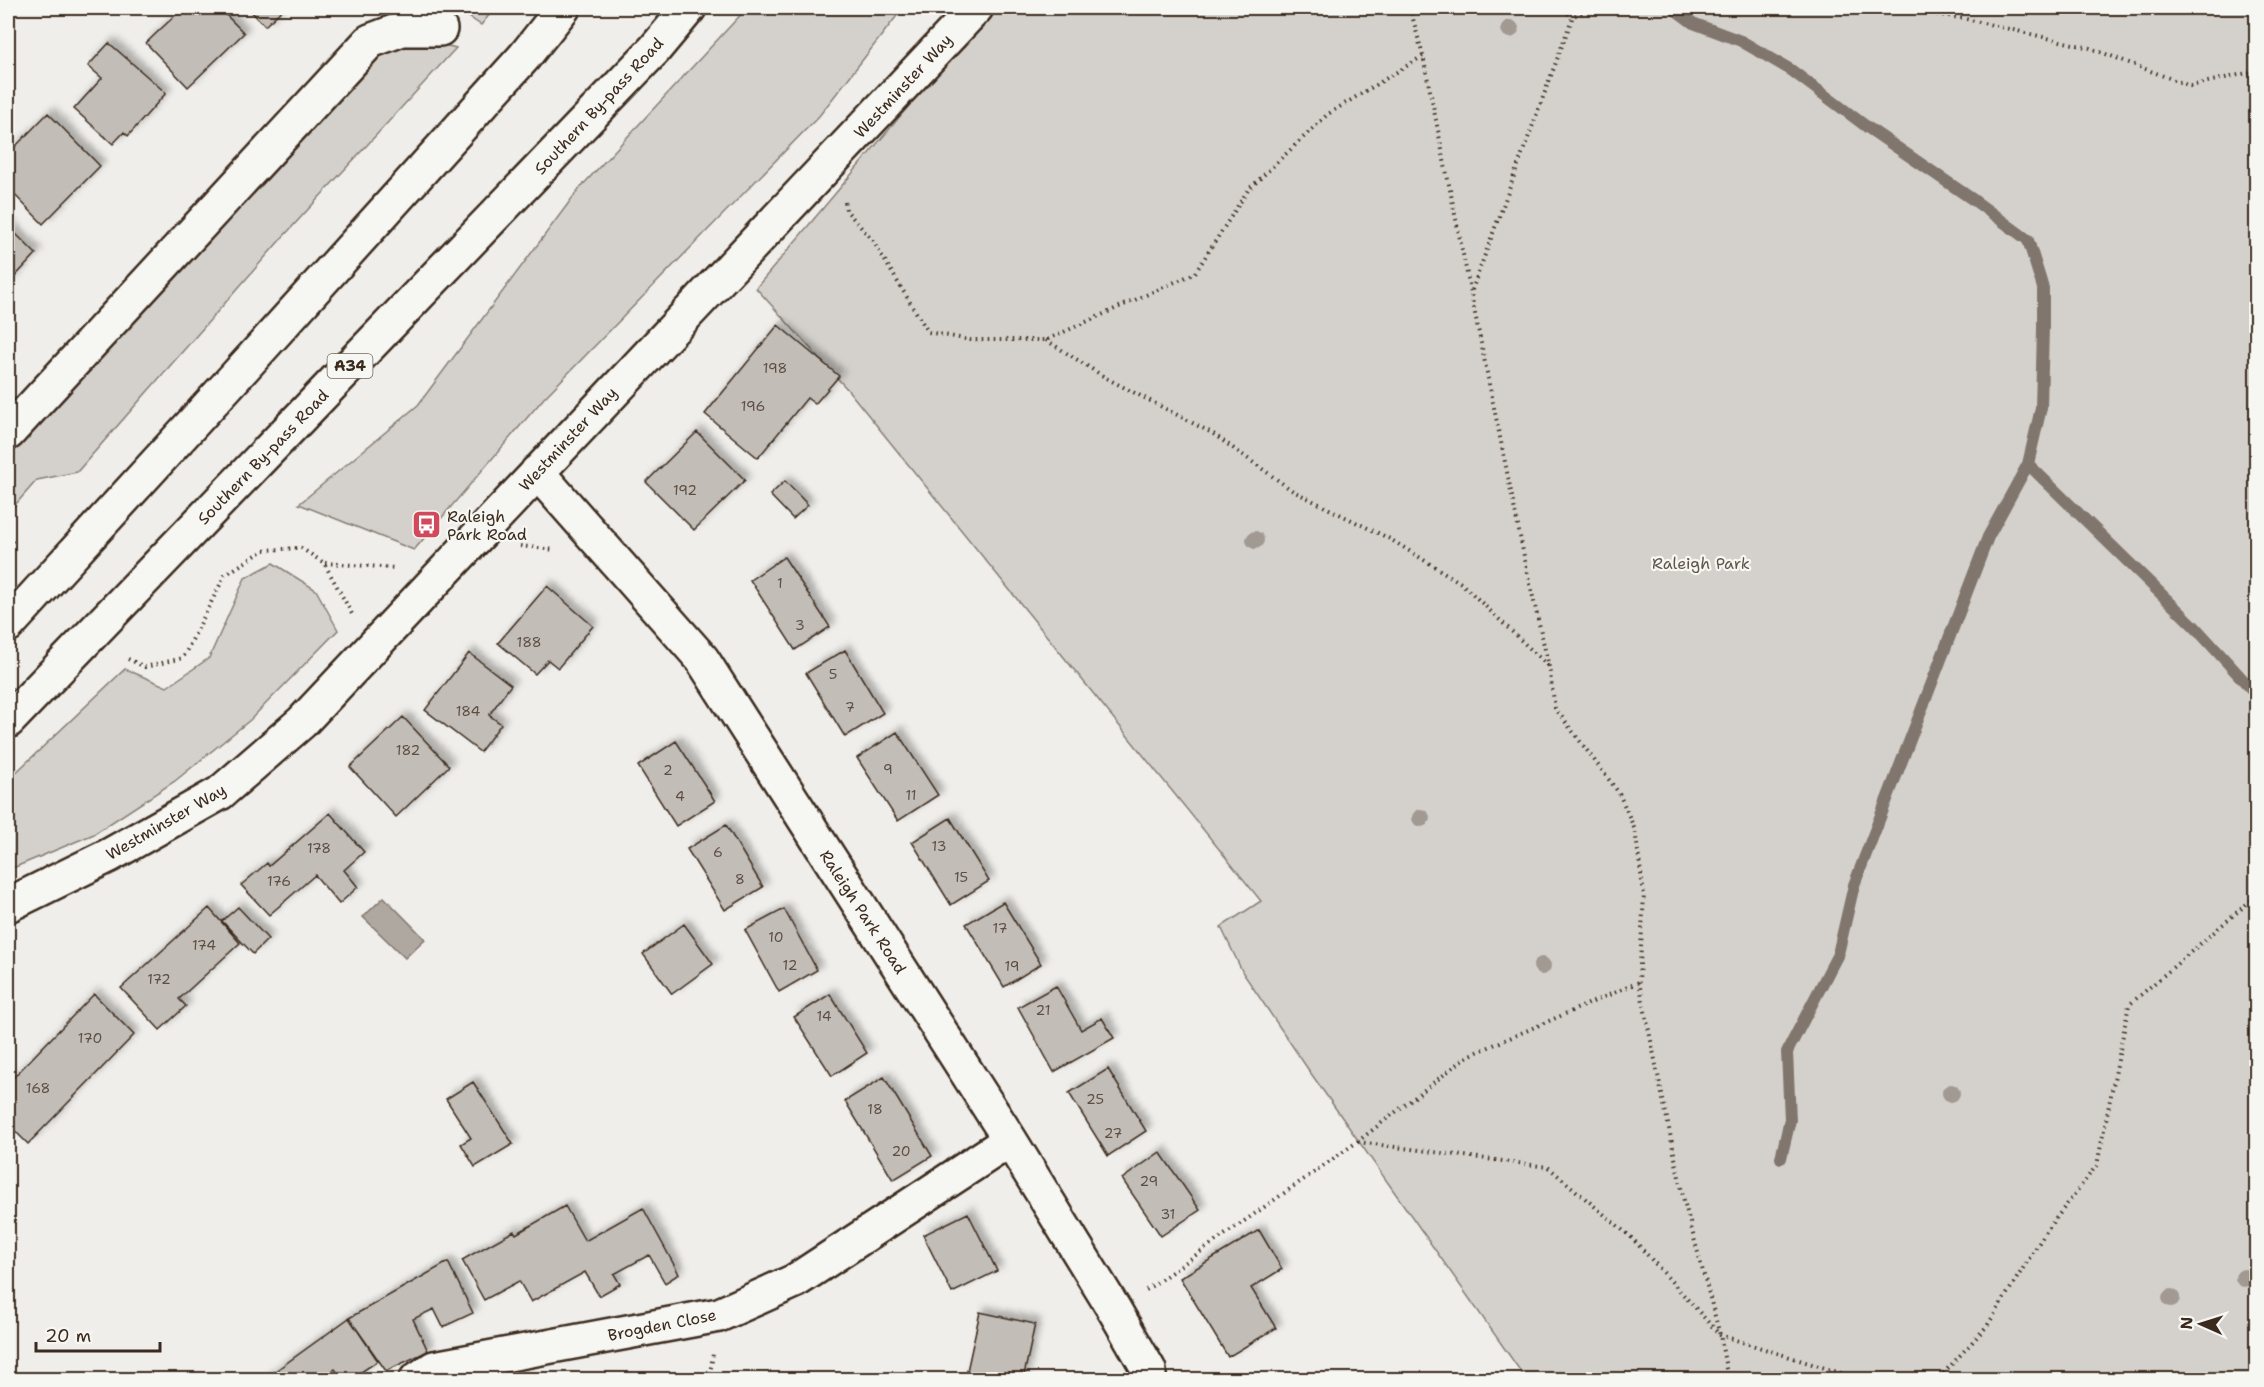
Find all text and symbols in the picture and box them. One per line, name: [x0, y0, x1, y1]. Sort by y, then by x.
street label: Westminster Way: [849, 29, 957, 143]
street label: Southern By-pass Road: [530, 33, 668, 179]
road number: A34: [328, 354, 372, 378]
house number: 198: [763, 359, 787, 377]
street label: Westminster Way: [514, 382, 622, 496]
street label: Southern By-pass Road: [193, 385, 333, 529]
house number: 196: [741, 397, 765, 415]
house number: 192: [673, 481, 697, 499]
place label: Raleigh Park Road: [447, 506, 527, 545]
bus stop icon: Raleigh Park Road: [410, 509, 442, 541]
park label: Raleigh Park: [1652, 553, 1750, 574]
house number: 1: [777, 574, 783, 592]
house number: 3: [795, 616, 805, 634]
house number: 188: [517, 633, 541, 651]
house number: 5: [829, 665, 837, 683]
house number: 7: [845, 698, 855, 716]
house number: 184: [456, 702, 481, 720]
house number: 182: [396, 741, 420, 759]
house number: 9: [883, 760, 893, 778]
house number: 2: [663, 761, 673, 779]
street label: Westminster Way: [102, 779, 230, 865]
house number: 11: [905, 786, 917, 804]
house number: 4: [675, 787, 685, 805]
house number: 13: [932, 837, 946, 855]
house number: 178: [307, 839, 331, 857]
house number: 6: [713, 843, 723, 861]
street label: Raleigh Park Road: [815, 846, 911, 978]
house number: 15: [954, 868, 968, 886]
house number: 8: [735, 870, 745, 888]
house number: 176: [267, 872, 291, 890]
house number: 17: [993, 919, 1007, 937]
house number: 10: [768, 928, 784, 946]
house number: 174: [192, 936, 216, 954]
house number: 12: [783, 956, 797, 974]
house number: 19: [1004, 957, 1020, 975]
house number: 172: [147, 970, 171, 988]
house number: 21: [1036, 1001, 1050, 1019]
house number: 14: [816, 1007, 832, 1025]
house number: 170: [78, 1029, 102, 1047]
house number: 168: [26, 1079, 50, 1097]
house number: 25: [1086, 1090, 1104, 1108]
house number: 18: [867, 1100, 883, 1118]
house number: 27: [1104, 1124, 1122, 1142]
house number: 20: [891, 1142, 911, 1160]
house number: 29: [1140, 1172, 1158, 1190]
house number: 31: [1161, 1205, 1175, 1223]
north arrow: [2171, 1294, 2231, 1354]
street label: Brogden Close: [606, 1304, 718, 1346]
scale bar: [36, 1315, 160, 1353]
text: N: [2176, 1316, 2197, 1330]
text: 20 m: [45, 1324, 91, 1348]

